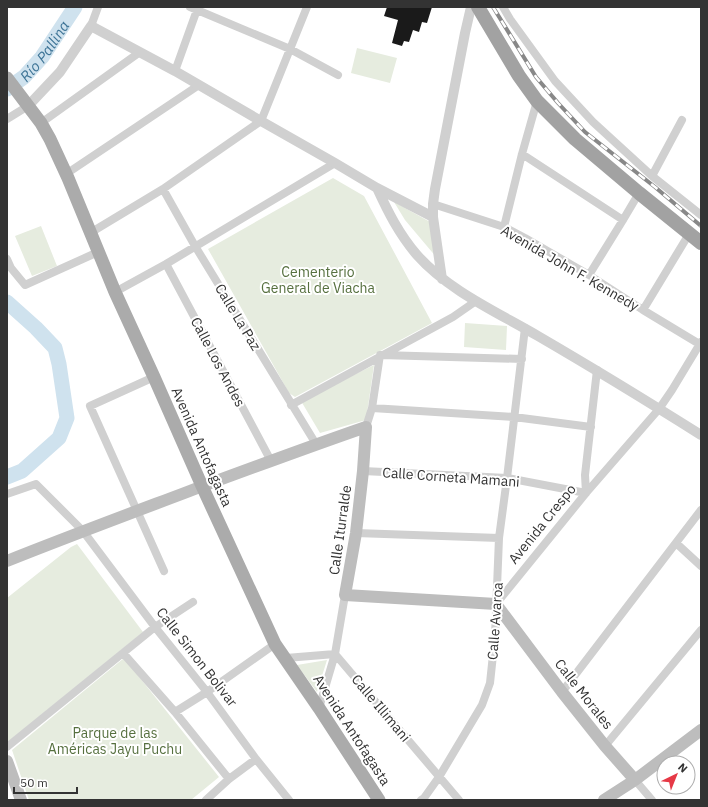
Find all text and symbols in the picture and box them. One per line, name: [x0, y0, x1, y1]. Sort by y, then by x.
water label: Río Pallina: [15, 16, 73, 85]
street label: Avenida John F. Kennedy: [498, 221, 642, 315]
park label: Cementerio General de Viacha: [261, 263, 375, 297]
street label: Calle La Paz: [211, 280, 265, 354]
street label: Calle Los Andes: [187, 314, 249, 410]
street label: Avenida Antofagasta: [168, 384, 237, 510]
street label: Calle Corneta Mamani: [382, 463, 520, 491]
street label: Avenida Crespo: [504, 480, 580, 568]
street label: Calle Iturralde: [325, 484, 355, 576]
street label: Calle Avaroa: [483, 581, 507, 661]
street label: Calle Simon Bolivar: [153, 604, 241, 710]
street label: Calle Morales: [551, 655, 617, 733]
street label: Avenida Antofagasta: [309, 671, 395, 789]
street label: Calle Illimani: [348, 671, 414, 745]
park label: Parque de las Américas Jayu Puchu: [48, 724, 182, 758]
north arrow: [656, 755, 696, 795]
text: N: [675, 760, 691, 776]
scale bar: [14, 769, 77, 795]
text: 50 m: [20, 775, 48, 790]

